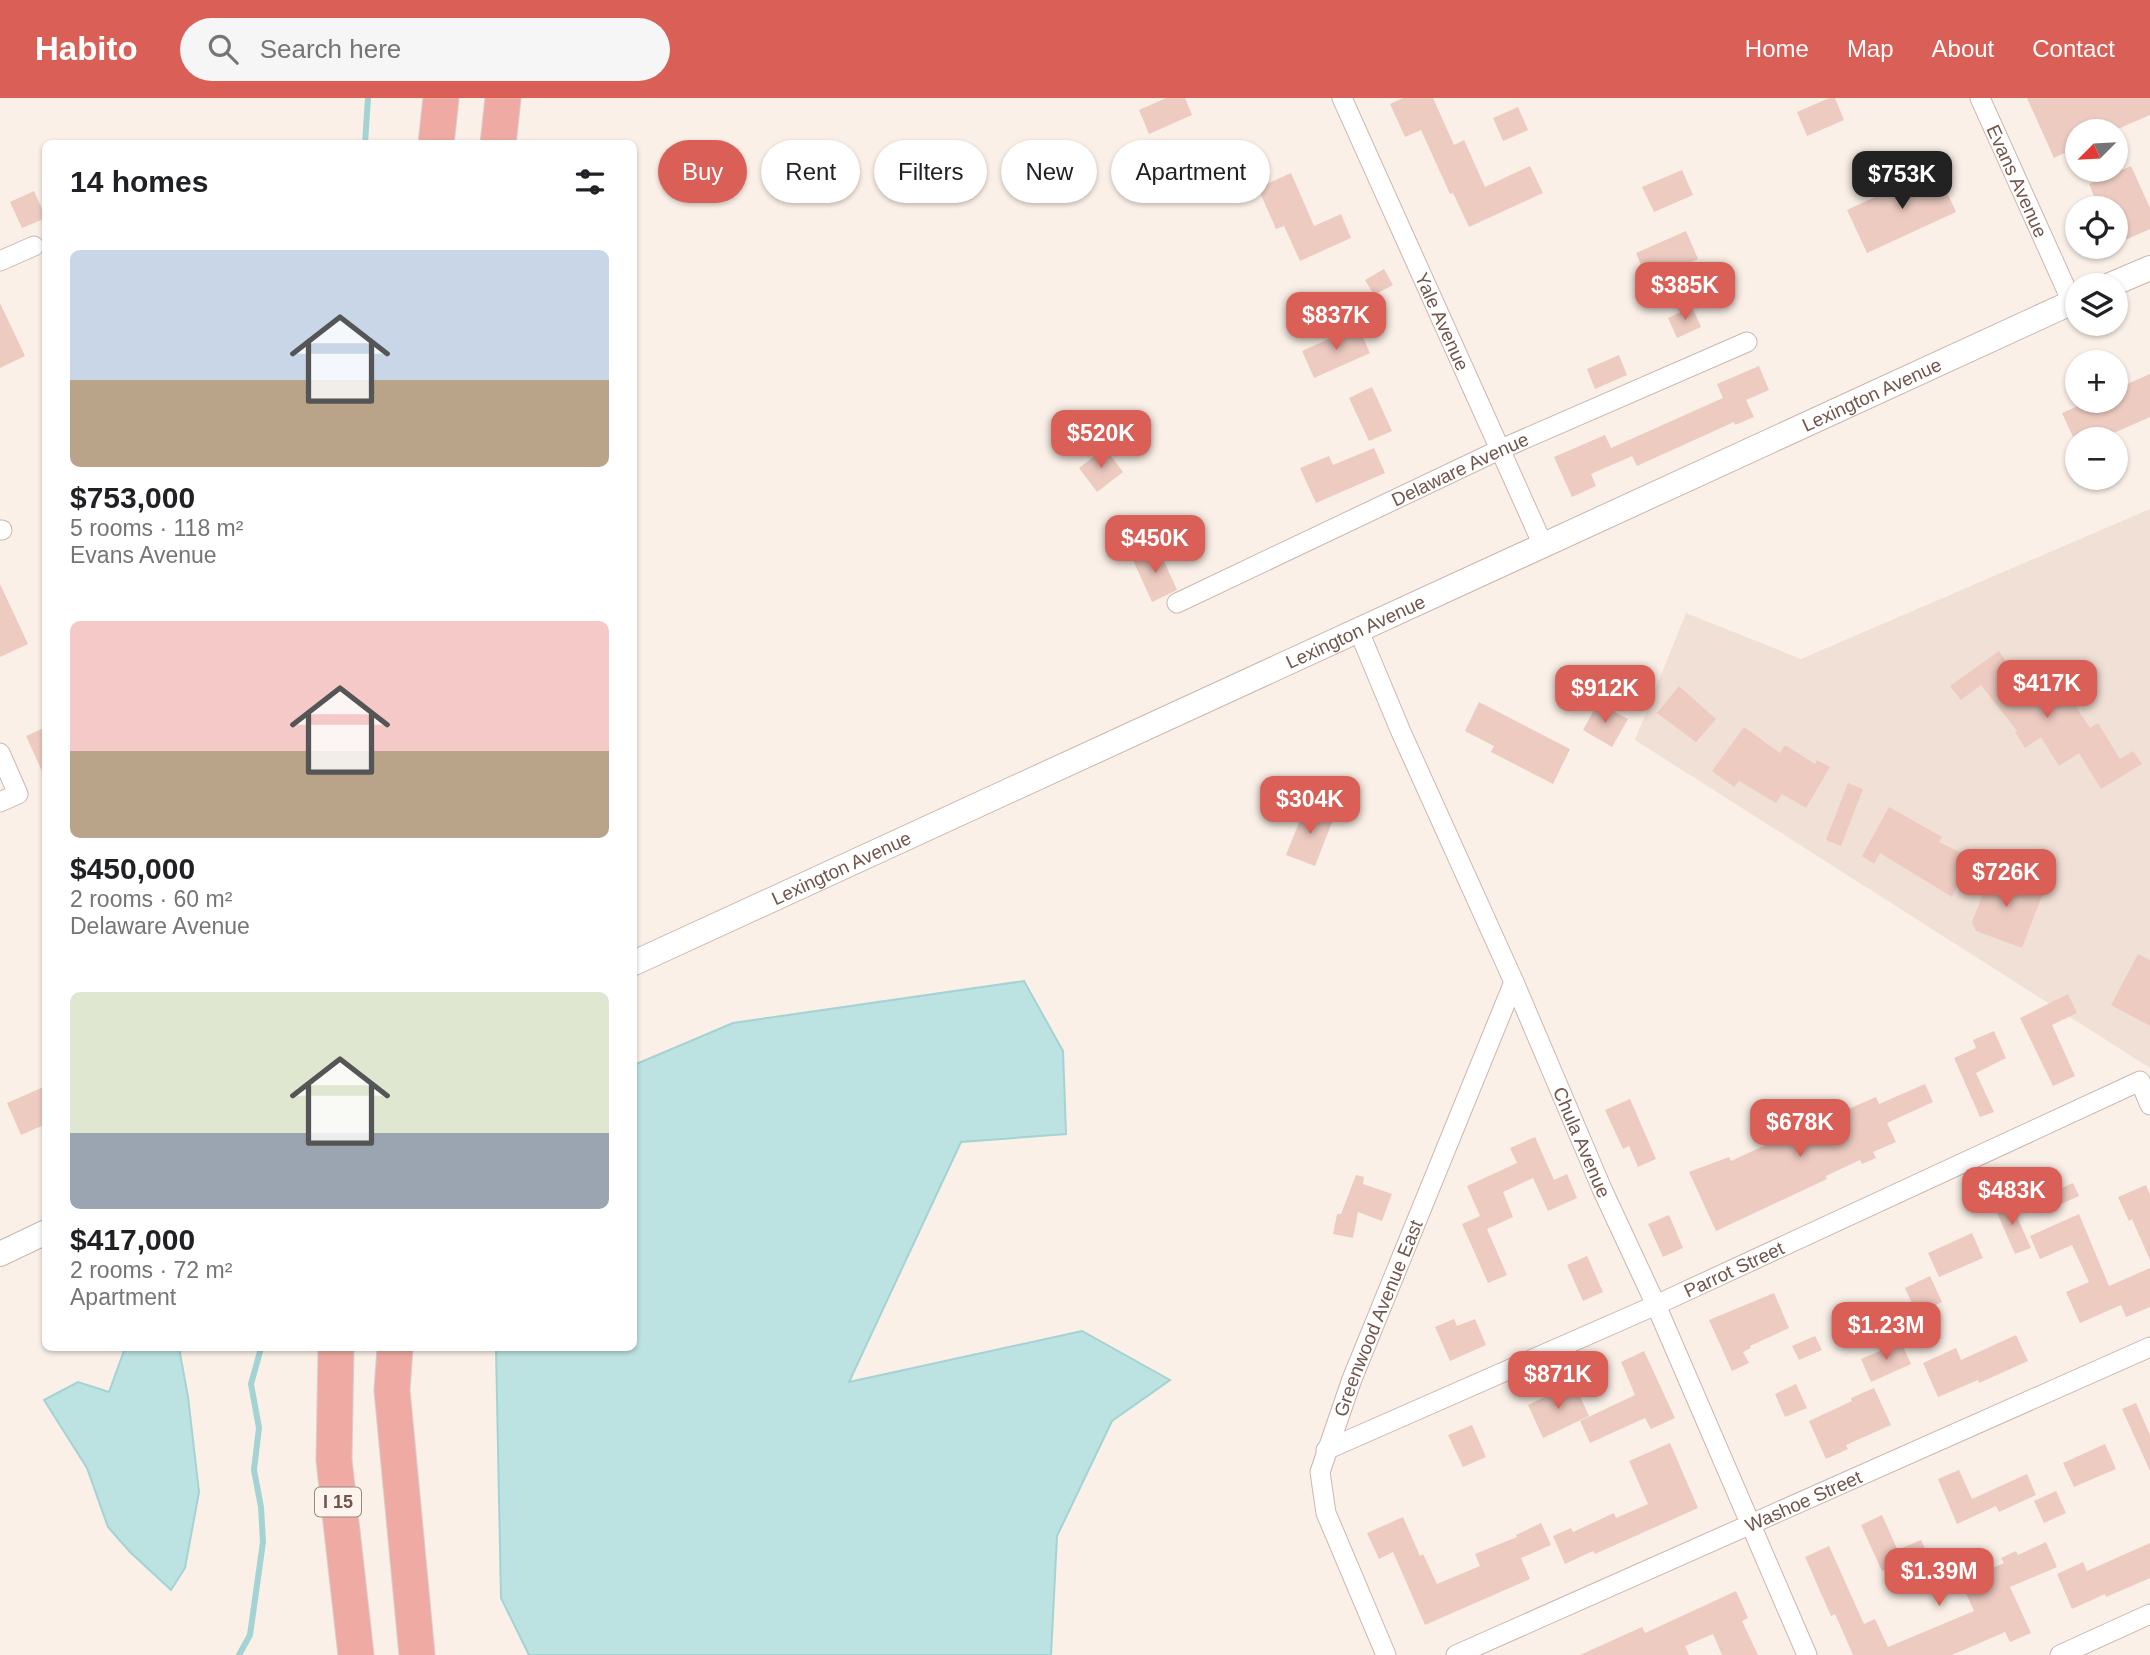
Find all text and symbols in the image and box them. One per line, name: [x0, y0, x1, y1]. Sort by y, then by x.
search box: [180, 18, 670, 81]
text: Habito: [35, 30, 138, 67]
icon: search: [204, 30, 242, 68]
text: Search here: [260, 34, 401, 64]
text: Home: [1745, 35, 1809, 62]
text: Map: [1847, 35, 1894, 62]
text: About: [1932, 35, 1994, 62]
text: Contact: [2032, 35, 2115, 62]
north arrow: [2065, 119, 2128, 182]
map controls: [2065, 119, 2128, 490]
street label: Evans Avenue: [1983, 121, 2052, 241]
chip: Buy: [658, 140, 747, 203]
chip: Rent: [761, 140, 860, 203]
chip: Filters: [874, 140, 987, 203]
chip: New: [1001, 140, 1097, 203]
chip: Apartment: [1111, 140, 1270, 203]
pin: $753K: [1853, 152, 1951, 211]
text: $753K: [1868, 161, 1936, 187]
icon: filters: [571, 163, 609, 201]
text: 14 homes: [70, 165, 208, 198]
button: locate: [2065, 196, 2128, 259]
pin: $385K: [1636, 262, 1734, 322]
street label: Yale Avenue: [1411, 269, 1474, 374]
text: $385K: [1651, 272, 1719, 298]
button: layers: [2065, 273, 2128, 336]
pin: $837K: [1287, 292, 1385, 352]
icon: home: [277, 296, 403, 422]
text: $837K: [1302, 302, 1370, 328]
button: +: [2065, 350, 2128, 413]
street label: Lexington Avenue: [1799, 353, 1945, 435]
pin: $520K: [1052, 410, 1150, 470]
text: $520K: [1067, 420, 1135, 446]
button: −: [2065, 427, 2128, 490]
street label: Delaware Avenue: [1388, 428, 1531, 510]
text: $753,000: [70, 481, 195, 514]
text: 5 rooms · 118 m²: [70, 515, 243, 541]
pin: $450K: [1106, 516, 1204, 575]
text: $450K: [1121, 525, 1189, 551]
text: Evans Avenue: [70, 542, 217, 568]
street label: Lexington Avenue: [1283, 590, 1428, 673]
pin: $417K: [1998, 660, 2096, 720]
pin: $912K: [1556, 666, 1654, 725]
icon: home: [277, 667, 403, 793]
text: $417K: [2013, 670, 2081, 696]
text: $912K: [1571, 675, 1639, 701]
pin: $304K: [1261, 776, 1359, 836]
text: $304K: [1276, 786, 1344, 812]
street label: Lexington Avenue: [768, 827, 914, 909]
pin: $726K: [1957, 850, 2055, 909]
text: $450,000: [70, 852, 195, 885]
text: $726K: [1972, 859, 2040, 885]
text: 2 rooms · 60 m²: [70, 886, 232, 912]
text: Delaware Avenue: [70, 913, 250, 939]
icon: home: [277, 1038, 403, 1164]
street label: Chula Avenue: [1549, 1084, 1615, 1201]
pin: $678K: [1751, 1100, 1849, 1159]
text: $678K: [1766, 1109, 1834, 1135]
pin: $483K: [1963, 1168, 2061, 1227]
text: $483K: [1978, 1177, 2046, 1203]
street label: Greenwood Avenue East: [1329, 1216, 1427, 1419]
text: $417,000: [70, 1223, 195, 1256]
street label: Parrot Street: [1680, 1237, 1788, 1301]
text: 2 rooms · 72 m²: [70, 1257, 232, 1283]
text: Apartment: [70, 1284, 176, 1310]
pin: $1.23M: [1829, 1302, 1943, 1362]
text: $1.23M: [1848, 1312, 1924, 1338]
pin: $871K: [1509, 1352, 1607, 1411]
text: $871K: [1524, 1361, 1592, 1387]
street label: Washoe Street: [1742, 1466, 1865, 1536]
road number: I 15: [315, 1488, 361, 1517]
pin: $1.39M: [1882, 1548, 1996, 1608]
text: $1.39M: [1901, 1558, 1977, 1584]

